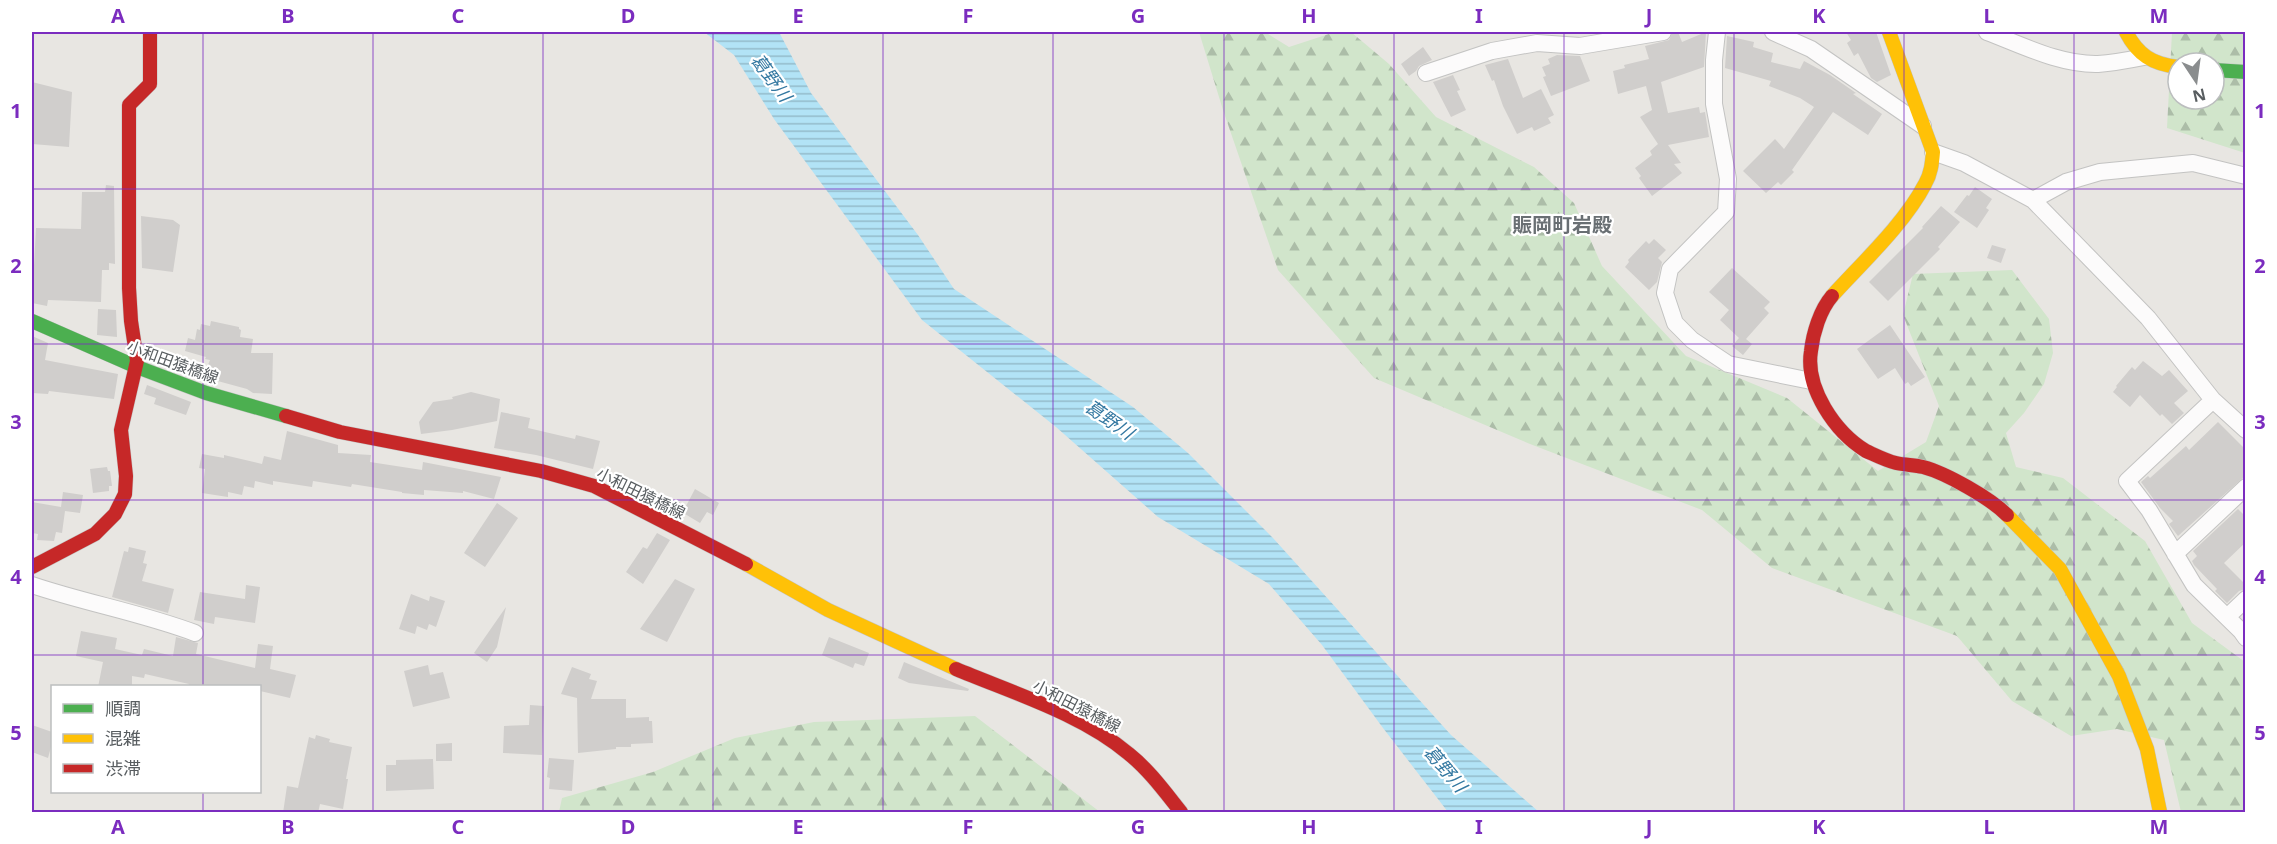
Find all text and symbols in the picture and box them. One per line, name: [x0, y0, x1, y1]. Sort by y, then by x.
text: A: [111, 2, 125, 29]
text: B: [281, 2, 295, 29]
text: C: [452, 2, 465, 29]
text: D: [621, 2, 635, 29]
text: E: [792, 2, 804, 29]
text: F: [963, 2, 973, 29]
text: G: [1131, 2, 1145, 29]
text: H: [1301, 2, 1317, 29]
text: I: [1475, 2, 1483, 29]
text: J: [1644, 2, 1652, 29]
text: K: [1812, 2, 1826, 29]
text: L: [1983, 2, 1995, 29]
text: M: [2150, 2, 2168, 29]
water label: 葛野川: [746, 49, 799, 108]
north arrow: [2166, 51, 2226, 111]
text: N: [2191, 83, 2208, 108]
text: 1: [10, 97, 22, 124]
text: 1: [2254, 97, 2266, 124]
district label: 賑岡町岩殿: [1512, 211, 1612, 238]
text: 2: [10, 252, 22, 279]
text: 2: [2254, 252, 2266, 279]
street label: 小和田猿橋線: [124, 335, 222, 389]
water label: 葛野川: [1081, 394, 1140, 446]
text: 3: [10, 408, 22, 435]
text: 3: [2254, 408, 2266, 435]
street label: 小和田猿橋線: [593, 462, 689, 524]
text: 4: [10, 563, 22, 590]
text: 4: [2254, 563, 2266, 590]
street label: 小和田猿橋線: [1029, 674, 1125, 738]
legend: [51, 685, 261, 793]
text: 順調: [105, 696, 141, 720]
text: 5: [10, 719, 22, 746]
text: 5: [2254, 719, 2266, 746]
text: 混雑: [105, 726, 141, 750]
water label: 葛野川: [1419, 740, 1474, 798]
text: 渋滞: [105, 756, 141, 780]
text: A: [111, 813, 125, 840]
text: B: [281, 813, 295, 840]
text: C: [452, 813, 465, 840]
text: D: [621, 813, 635, 840]
text: E: [792, 813, 804, 840]
text: F: [963, 813, 973, 840]
text: G: [1131, 813, 1145, 840]
text: H: [1301, 813, 1317, 840]
text: I: [1475, 813, 1483, 840]
text: J: [1644, 813, 1652, 840]
text: K: [1812, 813, 1826, 840]
text: L: [1983, 813, 1995, 840]
text: M: [2150, 813, 2168, 840]

